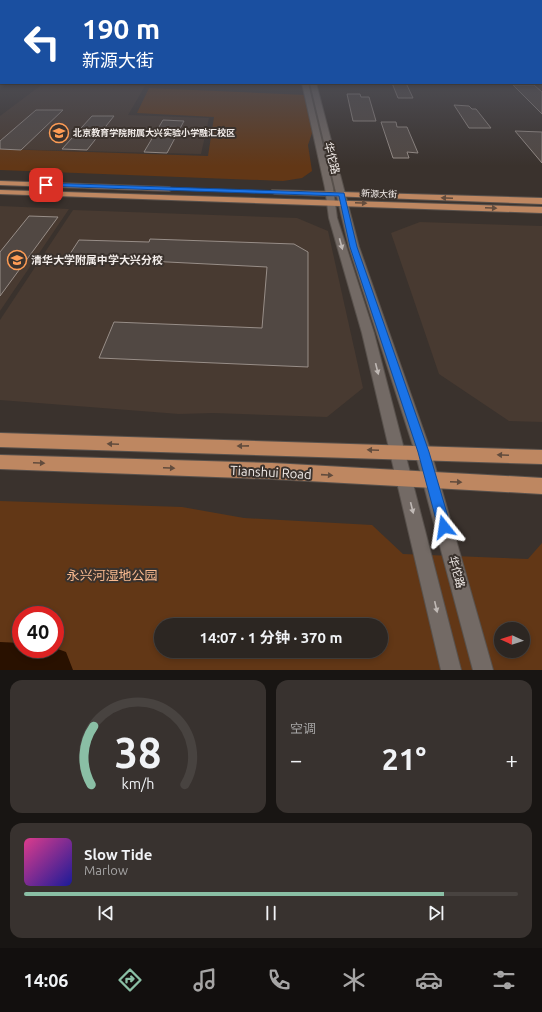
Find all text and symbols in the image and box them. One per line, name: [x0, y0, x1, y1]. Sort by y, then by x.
text: 190 m: [82, 13, 160, 44]
icon: left: [16, 16, 68, 68]
text: 新源大街: [82, 50, 154, 70]
school or university icon: 北京教育学院附属大兴实验小学融汇校区: [48, 122, 70, 144]
place label: 北京教育学院附属大兴实验小学融汇校区: [73, 127, 235, 138]
street label: 华佗路: [322, 141, 342, 175]
pin: [29, 168, 63, 202]
icon: arrive: [35, 174, 57, 196]
street label: 新源大街: [361, 188, 397, 200]
one-way arrow: [441, 194, 453, 201]
one-way arrow: [355, 200, 367, 207]
one-way arrow: [485, 205, 498, 211]
one-way arrow: [338, 238, 344, 250]
school or university icon: 清华大学附属中学大兴分校: [6, 249, 28, 271]
place label: 清华大学附属中学大兴分校: [31, 254, 163, 266]
one-way arrow: [374, 363, 380, 375]
one-way arrow: [106, 441, 119, 447]
one-way arrow: [236, 443, 249, 449]
one-way arrow: [367, 447, 379, 454]
one-way arrow: [497, 452, 509, 459]
one-way arrow: [33, 460, 46, 466]
street label: Tianshui Road: [230, 463, 312, 481]
one-way arrow: [163, 464, 175, 471]
one-way arrow: [321, 471, 333, 478]
one-way arrow: [450, 479, 463, 486]
one-way arrow: [409, 502, 415, 515]
position arrow: [423, 506, 465, 548]
street label: 华佗路: [447, 555, 467, 589]
park label: 永兴河湿地公园: [66, 568, 158, 582]
one-way arrow: [434, 601, 440, 614]
speed limit sign: 40: [12, 606, 64, 658]
north arrow: [494, 622, 530, 658]
map controls: [494, 622, 530, 658]
text: 14:07 · 1 分钟 · 370 m: [199, 629, 343, 646]
text: 空调: [290, 721, 316, 735]
text: 38: [115, 728, 161, 775]
text: 21°: [382, 742, 426, 776]
text: −: [290, 747, 302, 772]
text: +: [506, 747, 518, 772]
text: km/h: [122, 775, 154, 791]
text: Slow Tide: [84, 846, 152, 863]
text: Marlow: [84, 863, 128, 877]
icon: previous: [95, 902, 117, 924]
icon: pause: [260, 902, 282, 924]
icon: next: [425, 902, 447, 924]
icon: directions: [116, 966, 144, 994]
icon: music: [191, 966, 219, 994]
icon: phone: [265, 966, 293, 994]
icon: climate: [340, 966, 368, 994]
icon: car: [415, 966, 443, 994]
icon: filters: [490, 966, 518, 994]
text: 14:06: [23, 970, 69, 990]

